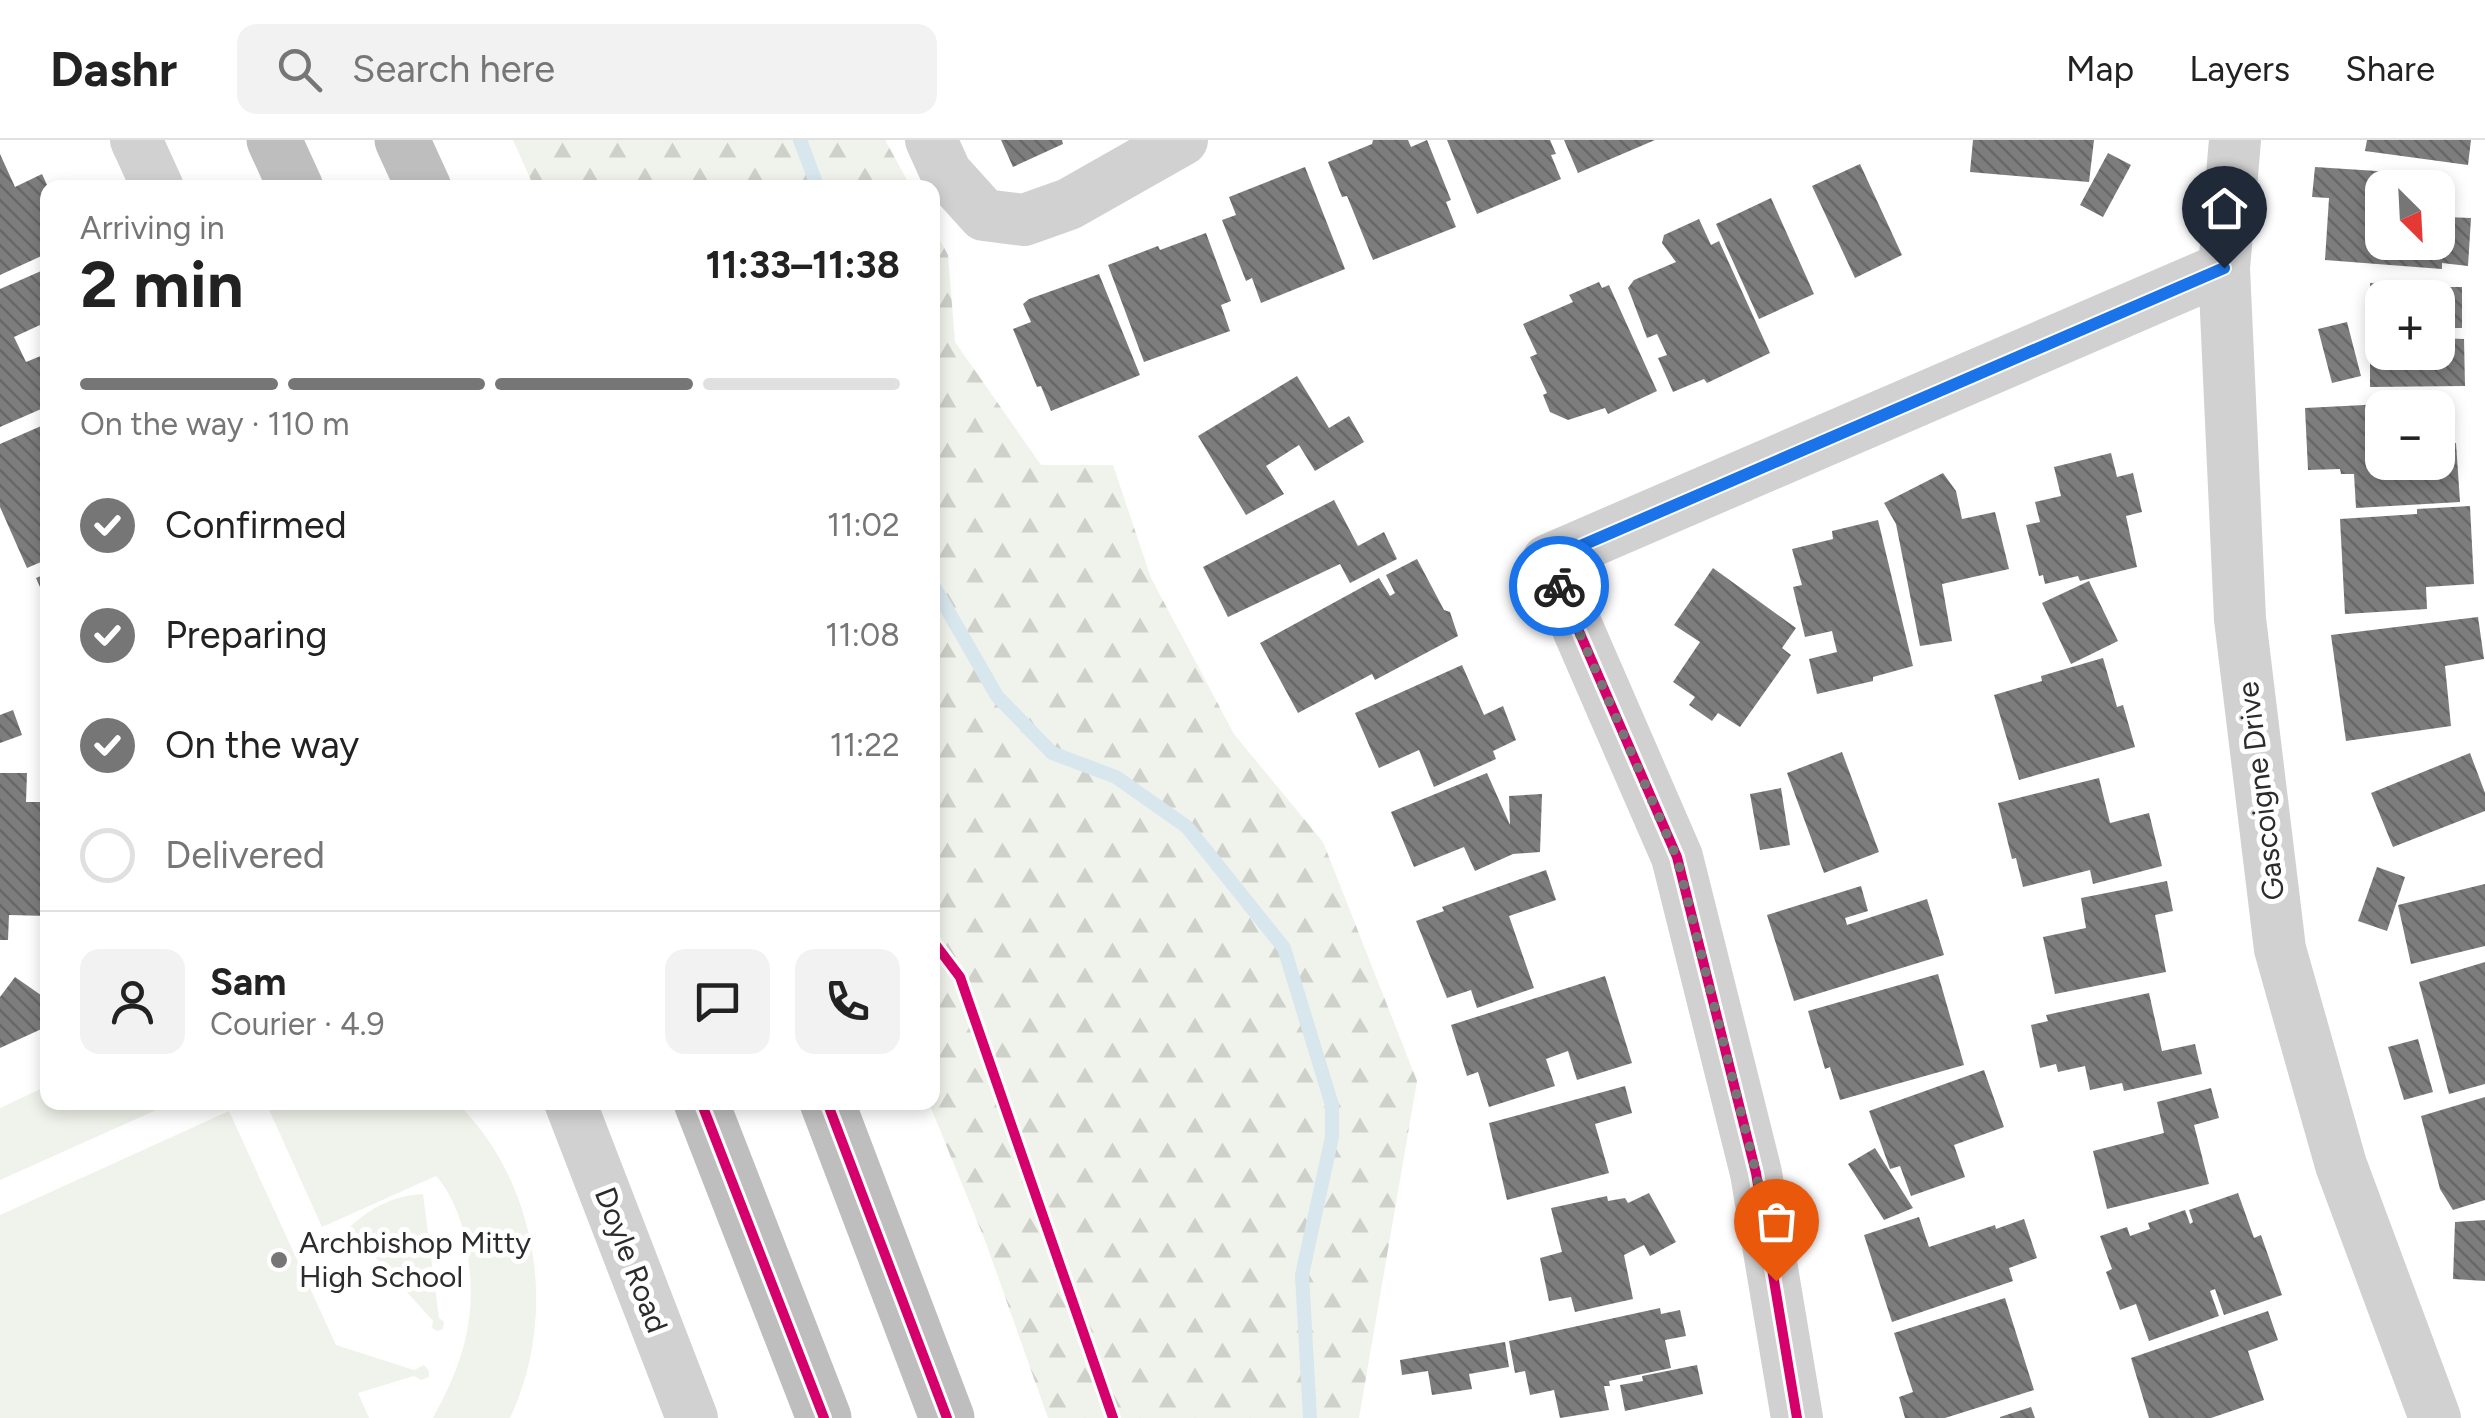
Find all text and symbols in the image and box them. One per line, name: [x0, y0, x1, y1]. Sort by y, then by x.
search box: [237, 24, 937, 114]
text: Dashr: [50, 40, 177, 98]
icon: search: [272, 42, 327, 97]
text: Search here: [352, 46, 555, 92]
text: Map: [2066, 48, 2134, 90]
text: Layers: [2189, 48, 2290, 90]
text: Share: [2345, 48, 2435, 90]
pin: [2182, 166, 2267, 269]
north arrow: [2365, 170, 2455, 260]
map controls: [2365, 170, 2455, 480]
icon: home: [2197, 181, 2252, 236]
text: Arriving in: [80, 209, 225, 247]
text: 11:33–11:38: [705, 242, 900, 288]
text: 2 min: [80, 245, 244, 323]
button: +: [2365, 280, 2455, 370]
button: −: [2365, 390, 2455, 480]
text: On the way · 110 m: [80, 405, 350, 443]
icon: check: [80, 498, 135, 553]
text: Confirmed: [165, 502, 347, 548]
text: 11:02: [827, 506, 900, 544]
courier: [1509, 536, 1609, 636]
icon: bike: [1532, 559, 1587, 614]
icon: check: [80, 608, 135, 663]
text: Preparing: [165, 612, 327, 658]
text: 11:08: [825, 616, 900, 654]
street label: Gascoigne Drive: [2229, 680, 2292, 903]
icon: check: [80, 718, 135, 773]
text: On the way: [165, 722, 359, 768]
text: 11:22: [830, 726, 900, 764]
text: Delivered: [165, 832, 325, 878]
button: person: [80, 949, 185, 1054]
button: chat: [665, 949, 770, 1054]
button: phone: [795, 949, 900, 1054]
text: Sam: [210, 959, 286, 1005]
text: Courier · 4.9: [210, 1005, 385, 1043]
pin: [1734, 1179, 1819, 1282]
street label: Doyle Road: [587, 1182, 676, 1338]
icon: bag: [1749, 1194, 1804, 1249]
place label: Archbishop Mitty High School: [299, 1224, 531, 1295]
marker: Archbishop Mitty High School: [268, 1249, 290, 1271]

